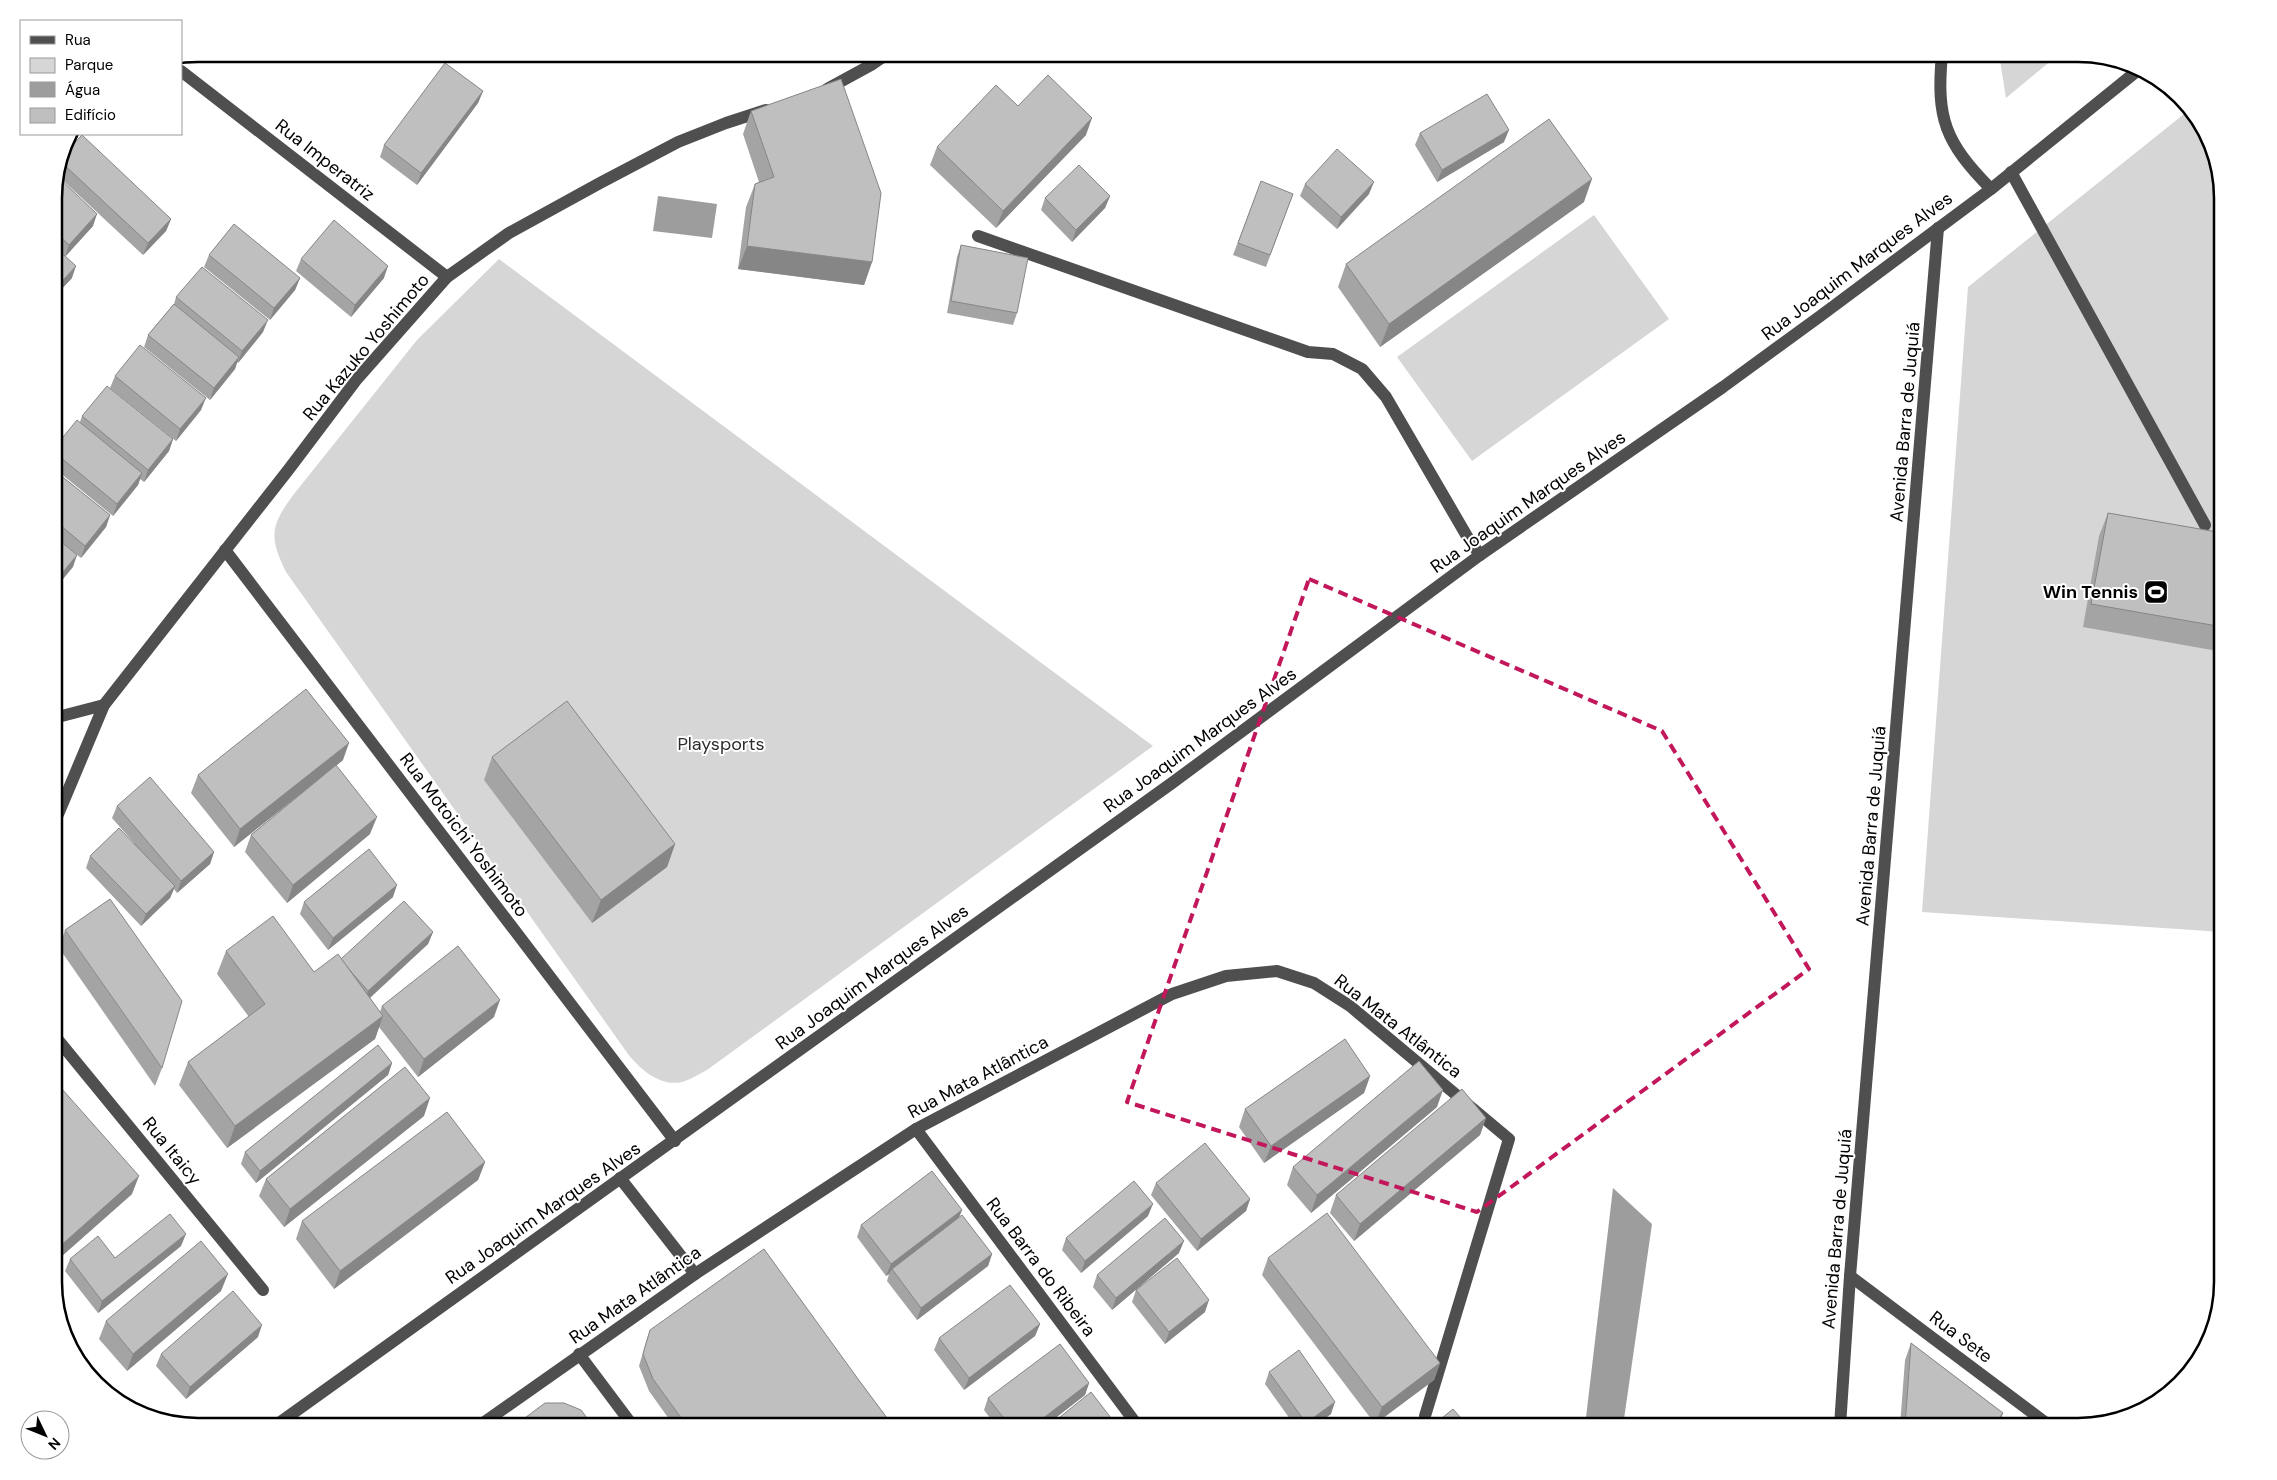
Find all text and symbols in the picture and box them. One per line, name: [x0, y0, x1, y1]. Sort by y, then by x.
legend: [20, 20, 182, 135]
text: Rua: [65, 30, 91, 50]
text: Parque: [65, 55, 113, 75]
text: Água: [65, 80, 100, 100]
text: Edifício: [65, 105, 116, 125]
street label: Rua Imperatriz: [270, 114, 380, 206]
street label: Rua Joaquim Marques Alves: [1757, 186, 1957, 346]
street label: Rua Kazuko Yoshimoto: [297, 268, 435, 426]
street label: Avenida Barra de Juquiá: [1884, 321, 1926, 523]
street label: Rua Joaquim Marques Alves: [1426, 425, 1630, 579]
sports icon: Win Tennis: [2143, 579, 2169, 605]
place label: Win Tennis: [2043, 580, 2138, 604]
street label: Rua Joaquim Marques Alves: [1099, 662, 1301, 818]
street label: Avenida Barra de Juquiá: [1850, 725, 1892, 927]
park label: Playsports: [677, 732, 765, 756]
street label: Rua Motoichi Yoshimoto: [394, 748, 534, 922]
street label: Rua Joaquim Marques Alves: [771, 899, 973, 1055]
street label: Rua Mata Atlântica: [1329, 969, 1467, 1083]
street label: Rua Mata Atlântica: [904, 1030, 1052, 1124]
street label: Rua Itaicy: [137, 1112, 207, 1190]
street label: Avenida Barra de Juquiá: [1816, 1128, 1858, 1330]
street label: Rua Joaquim Marques Alves: [441, 1136, 645, 1290]
street label: Rua Barra do Ribeira: [981, 1193, 1101, 1341]
street label: Rua Mata Atlântica: [564, 1240, 706, 1350]
street label: Rua Sete: [1925, 1305, 1997, 1369]
north arrow: [20, 1410, 70, 1460]
text: N: [44, 1434, 65, 1454]

